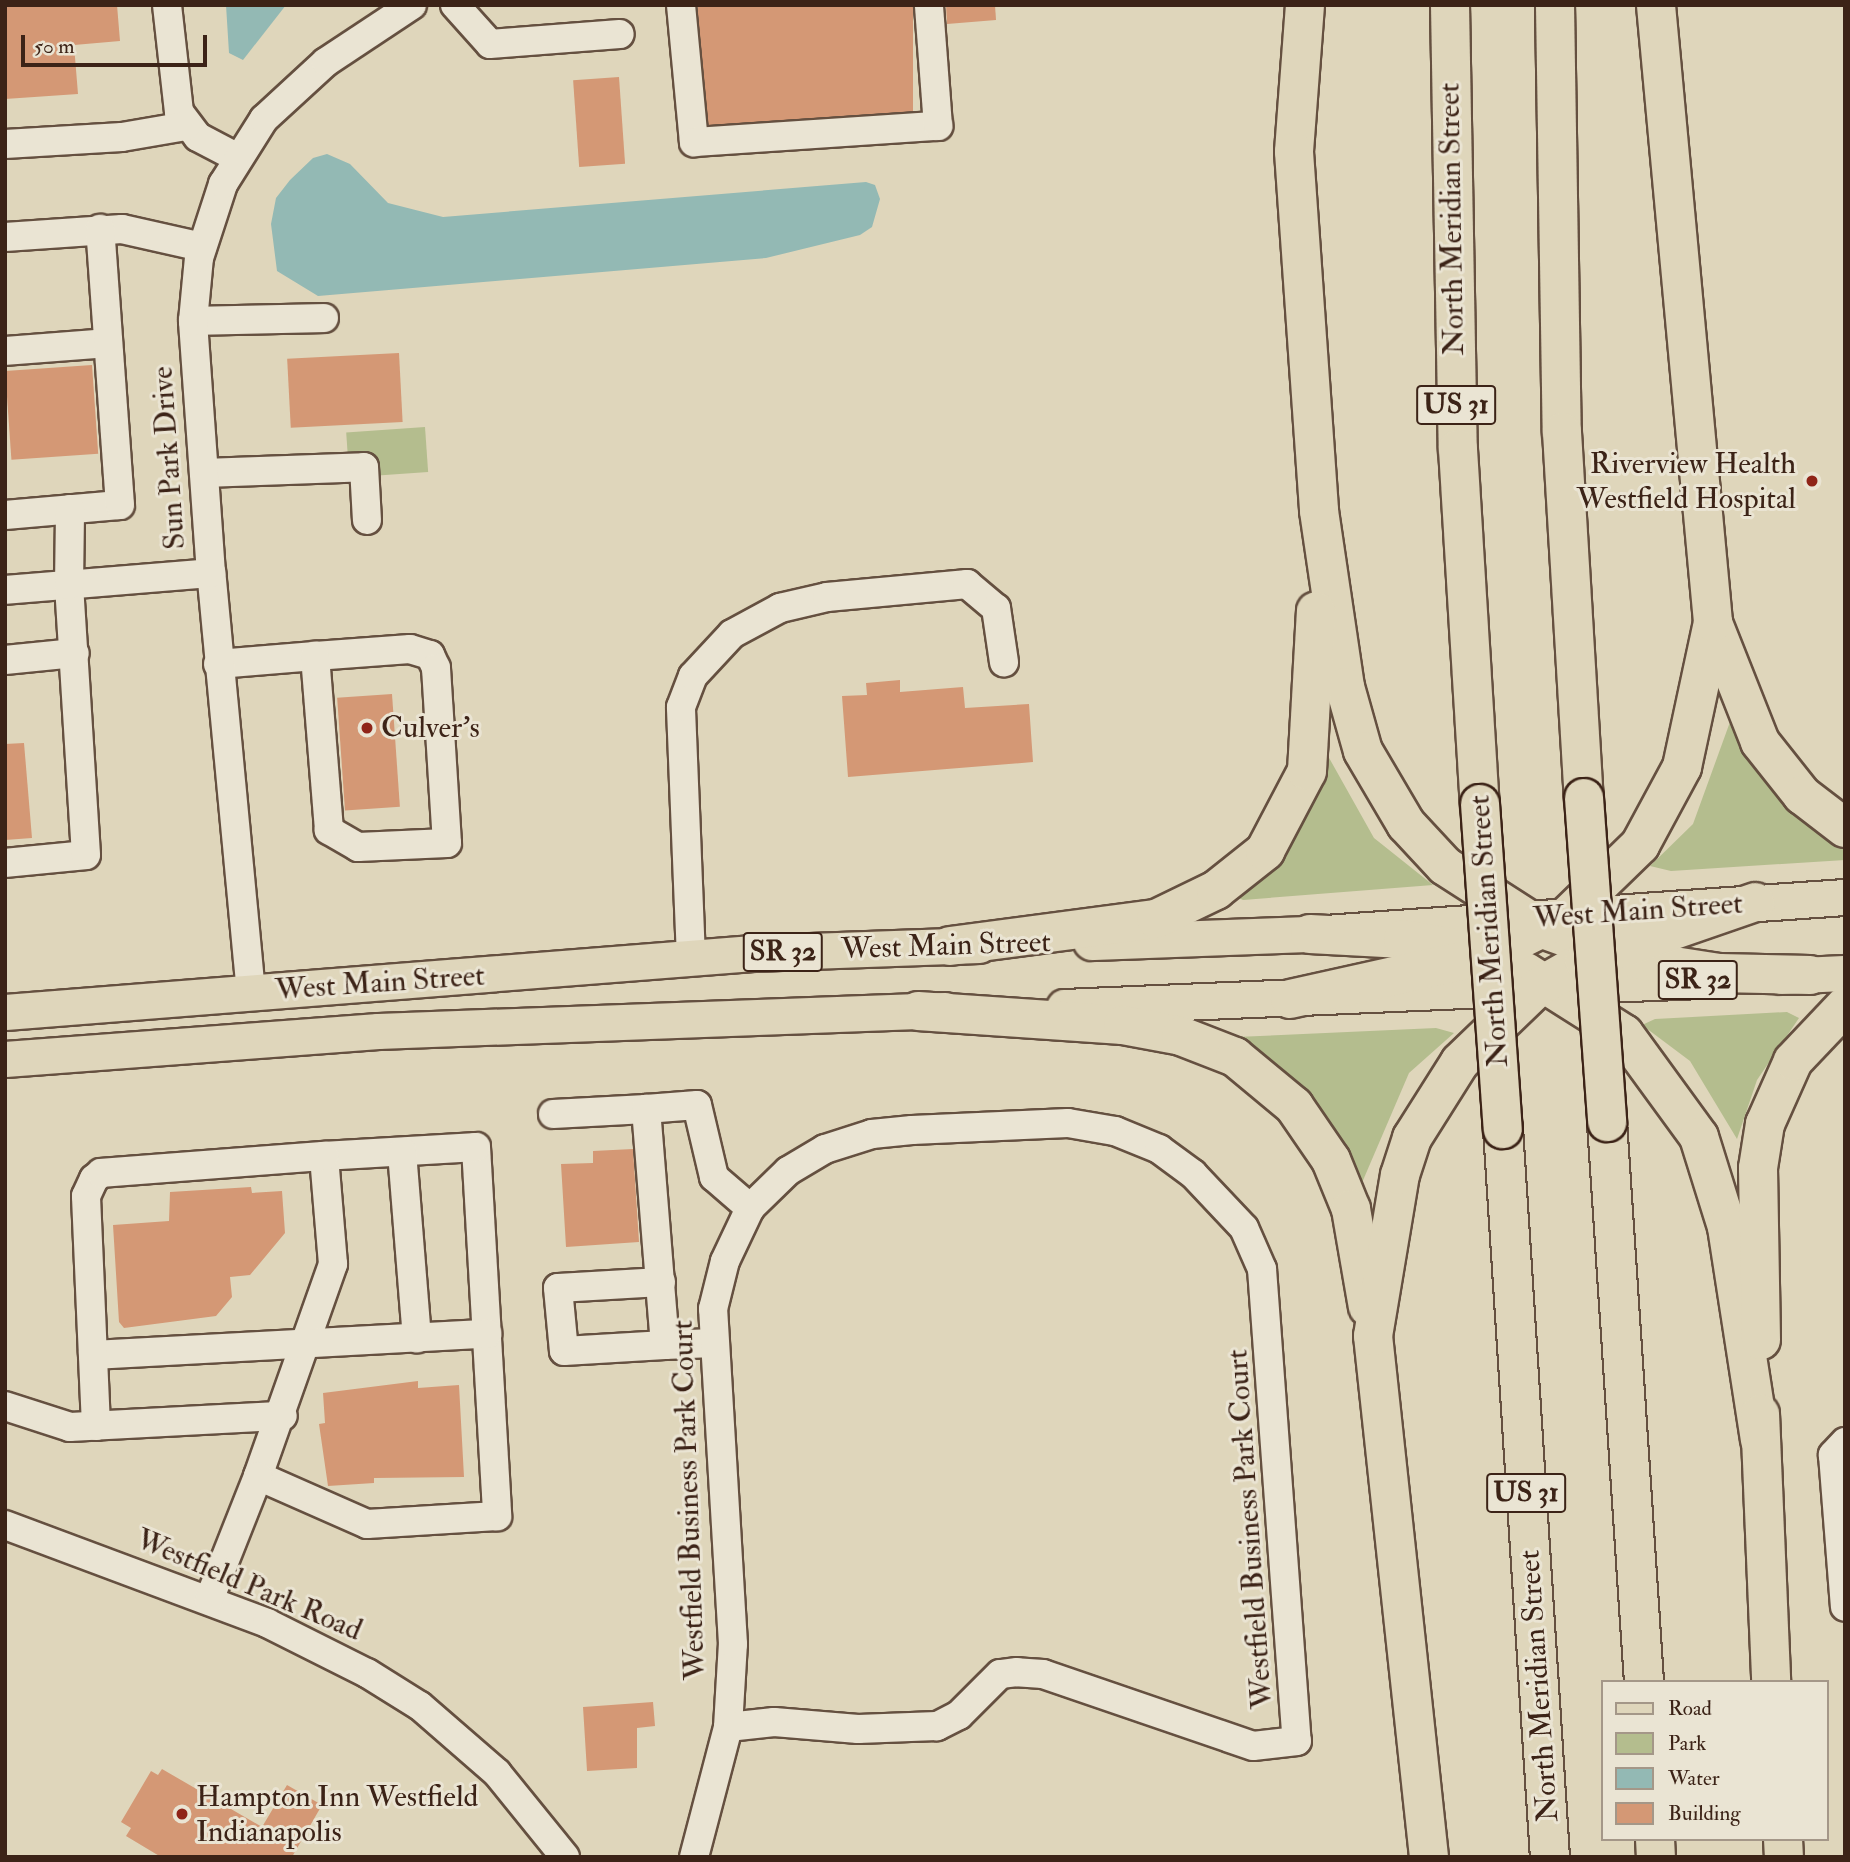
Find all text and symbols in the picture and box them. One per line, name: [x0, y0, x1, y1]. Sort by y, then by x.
scale bar: [24, 21, 210, 65]
text: 50 m: [34, 33, 75, 60]
street label: North Meridian Street: [1432, 82, 1472, 356]
street label: Sun Park Drive: [145, 365, 193, 551]
road number: US 31: [1416, 380, 1496, 430]
place label: Riverview Health Westfield Hospital: [1576, 446, 1796, 516]
marker: Riverview Health Westfield Hospital: [1802, 471, 1822, 491]
place label: Culver's: [381, 710, 480, 746]
marker: Culver's: [359, 720, 375, 736]
street label: North Meridian Street: [1462, 794, 1516, 1068]
street label: West Main Street: [1532, 886, 1744, 936]
street label: West Main Street: [840, 924, 1052, 968]
road number: SR 32: [743, 928, 823, 976]
road number: SR 32: [1658, 956, 1738, 1004]
street label: West Main Street: [274, 958, 486, 1008]
street label: Westfield Business Park Court: [665, 1319, 713, 1681]
street label: Westfield Business Park Court: [1219, 1348, 1281, 1710]
road number: US 31: [1486, 1468, 1566, 1518]
street label: Westfield Park Road: [131, 1521, 367, 1649]
street label: North Meridian Street: [1512, 1549, 1566, 1823]
legend: [1602, 1680, 1829, 1841]
text: Road: [1668, 1695, 1712, 1722]
text: Park: [1668, 1730, 1706, 1757]
text: Water: [1668, 1765, 1720, 1792]
place label: Hampton Inn Westfield Indianapolis: [196, 1779, 478, 1850]
text: Building: [1668, 1800, 1741, 1827]
marker: Hampton Inn Westfield Indianapolis: [174, 1806, 190, 1822]

